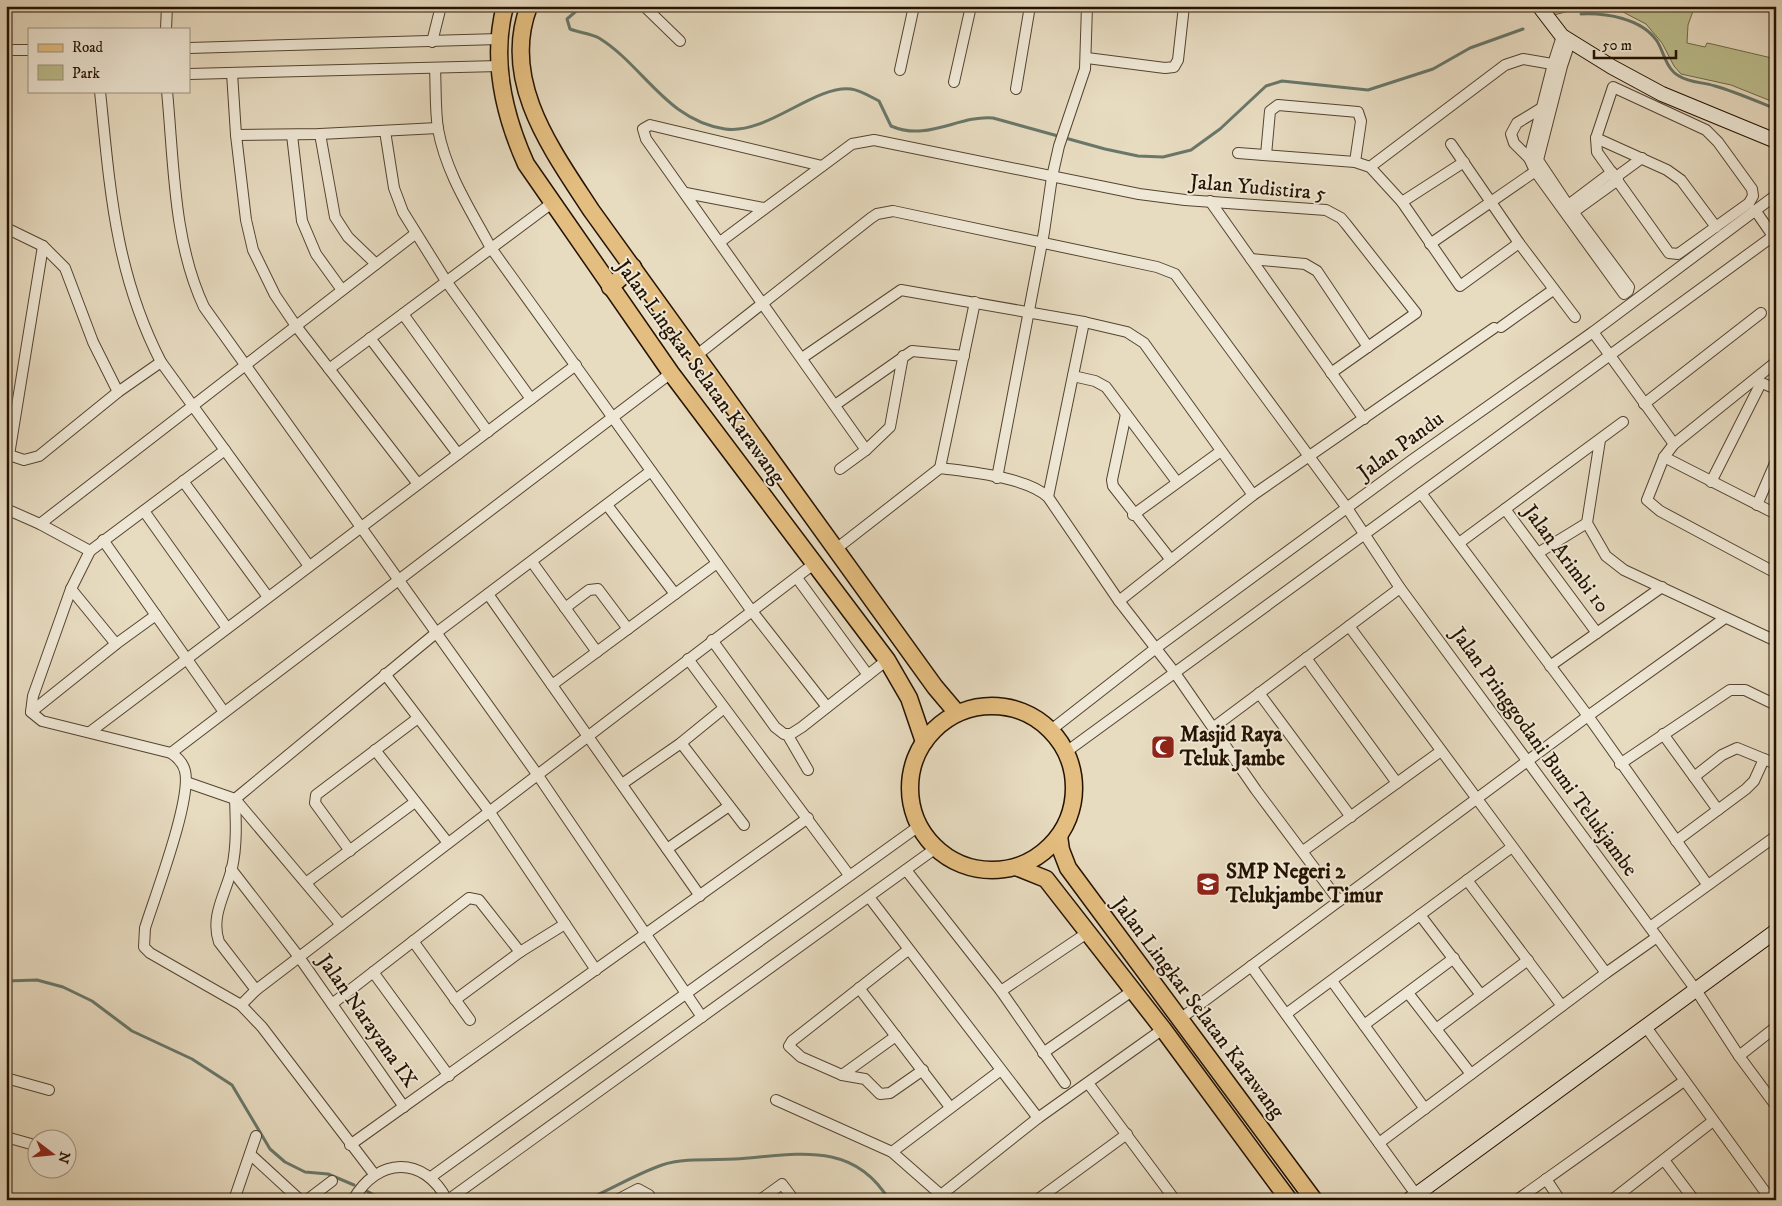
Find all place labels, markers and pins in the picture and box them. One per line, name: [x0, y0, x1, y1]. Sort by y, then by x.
place label: Masjid Raya Teluk Jambe: [1179, 722, 1285, 772]
mosque icon: Masjid Raya Teluk Jambe: [1150, 734, 1176, 760]
place label: SMP Negeri 2 Telukjambe Timur: [1225, 859, 1384, 910]
school or university icon: SMP Negeri 2 Telukjambe Timur: [1195, 871, 1221, 897]

